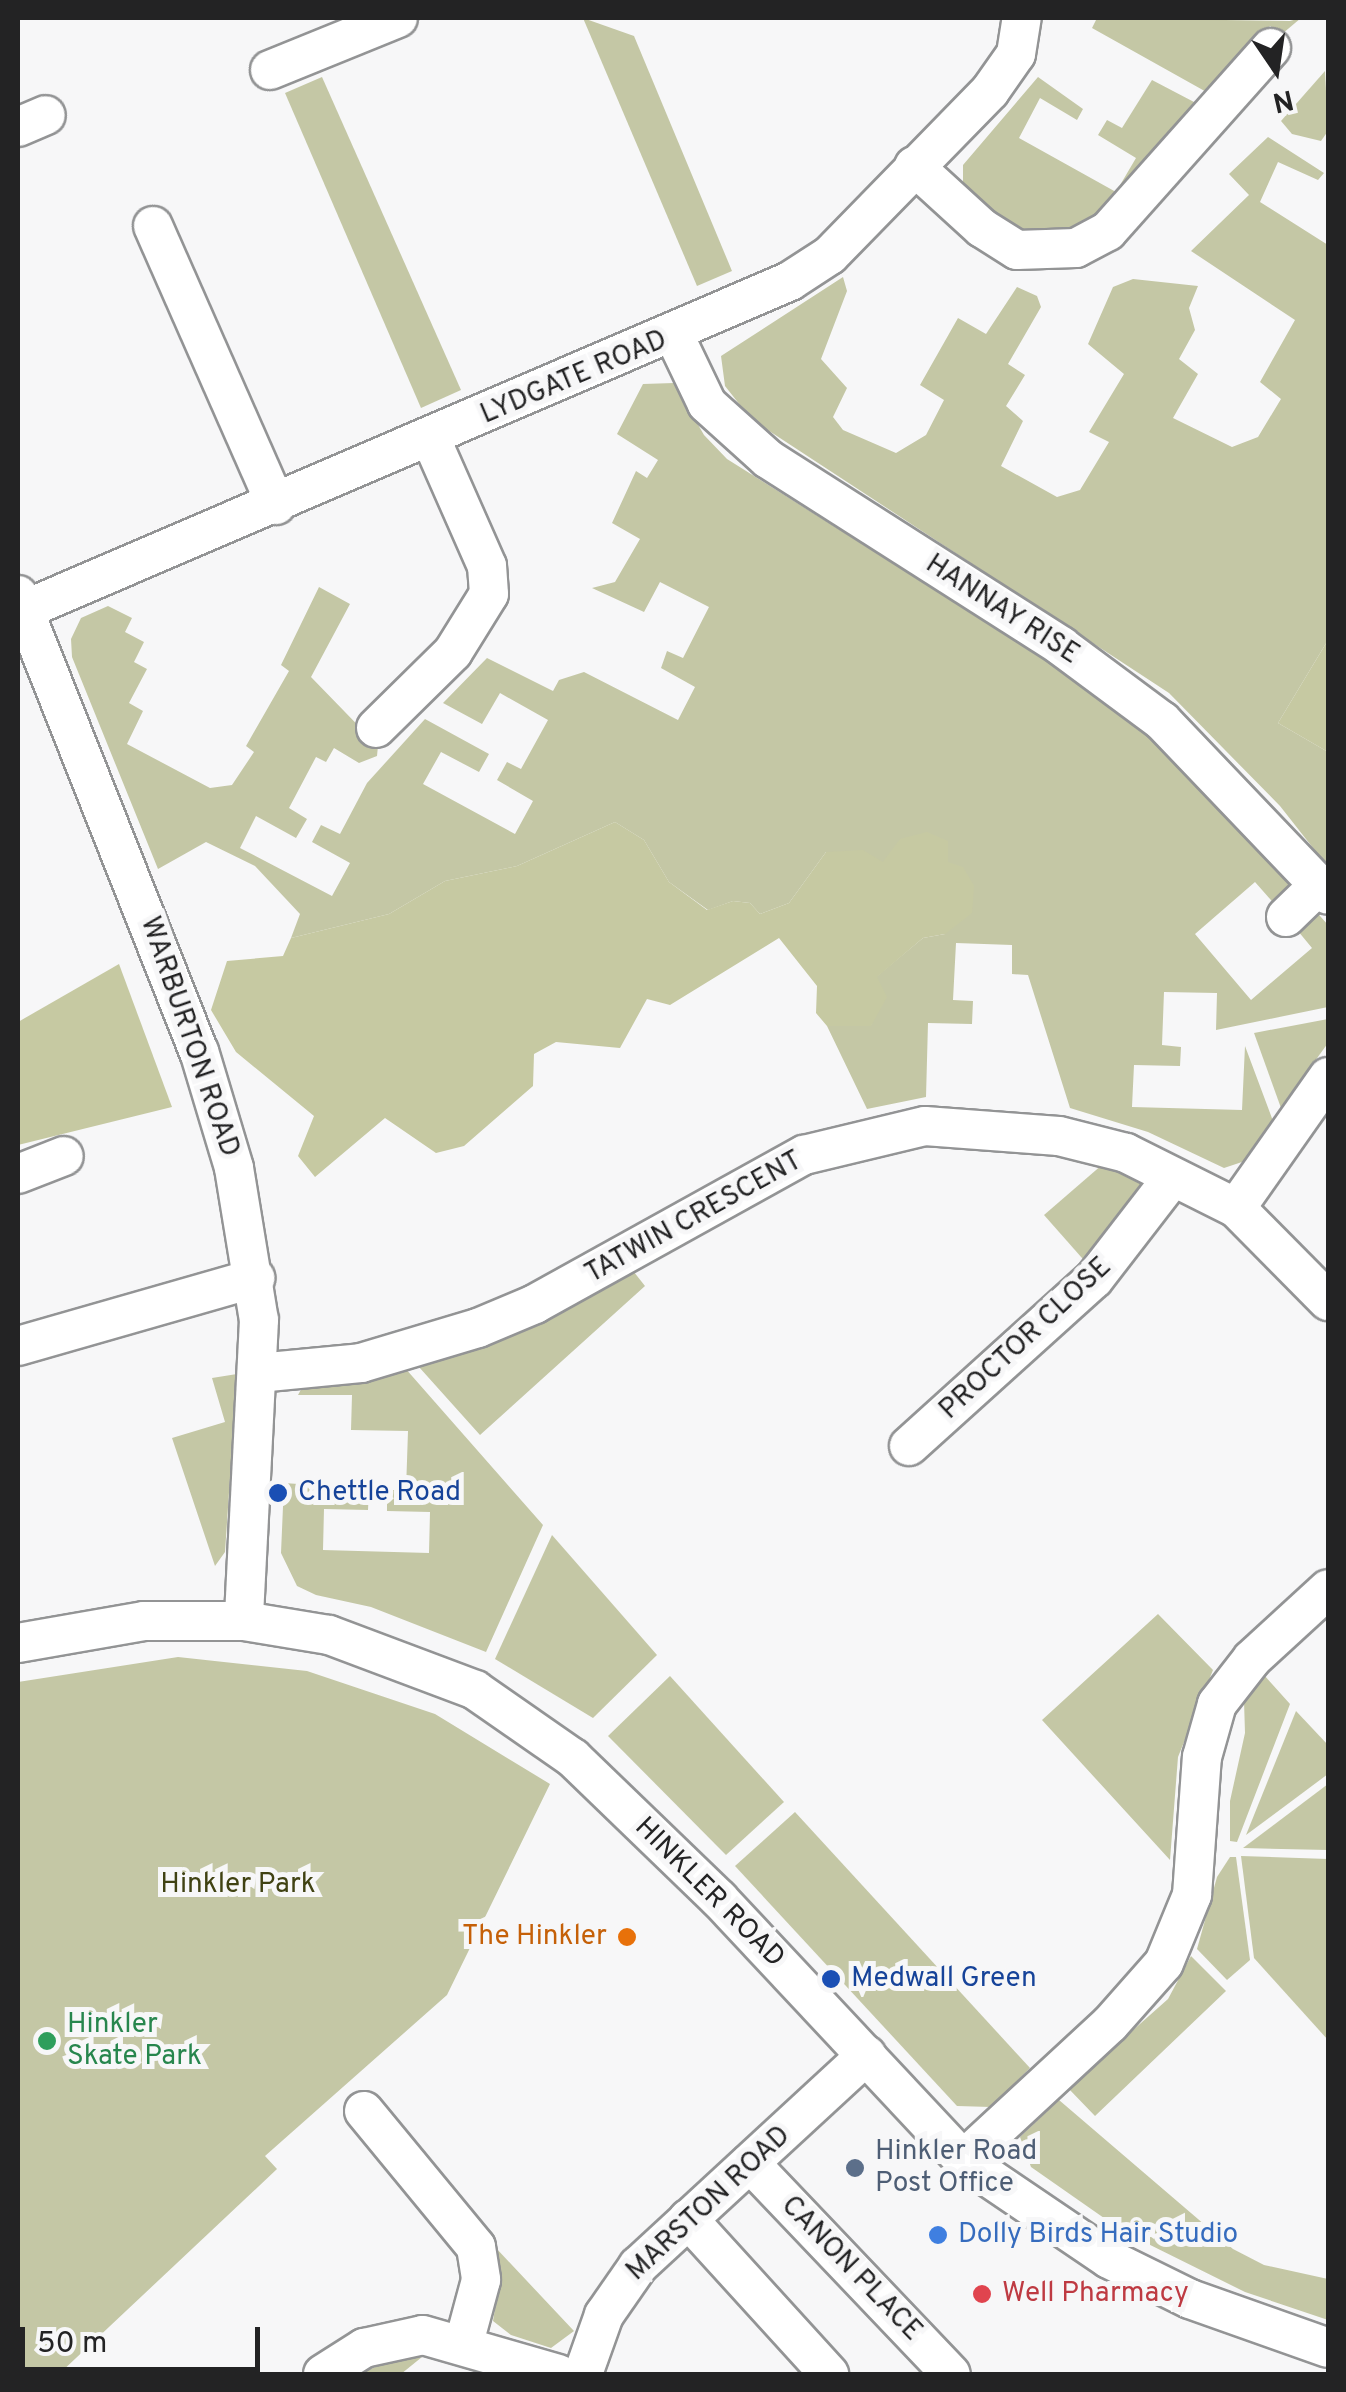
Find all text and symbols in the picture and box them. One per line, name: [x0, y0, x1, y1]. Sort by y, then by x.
north arrow: [1226, 20, 1326, 120]
text: N: [1269, 79, 1297, 119]
street label: LYDGATE ROAD: [476, 324, 672, 432]
street label: HANNAY RISE: [918, 548, 1086, 672]
street label: WARBURTON ROAD: [132, 912, 246, 1162]
street label: TATWIN CRESCENT: [580, 1144, 808, 1292]
street label: PROCTOR CLOSE: [933, 1251, 1119, 1427]
place label: Chettle Road: [298, 1476, 461, 1510]
marker: Chettle Road: [267, 1482, 289, 1504]
street label: HINKLER ROAD: [627, 1811, 791, 1975]
park label: Hinkler Park: [160, 1868, 316, 1902]
place label: The Hinkler: [462, 1920, 607, 1954]
marker: The Hinkler: [616, 1926, 638, 1948]
place label: Medwall Green: [851, 1962, 1037, 1996]
marker: Medwall Green: [820, 1968, 842, 1990]
place label: Hinkler Skate Park: [67, 2008, 202, 2074]
marker: Hinkler Skate Park: [36, 2030, 58, 2052]
street label: MARSTON ROAD: [620, 2119, 798, 2289]
place label: Hinkler Road Post Office: [875, 2135, 1037, 2201]
marker: Hinkler Road Post Office: [844, 2157, 866, 2179]
street label: CANON PLACE: [773, 2189, 929, 2349]
place label: Dolly Birds Hair Studio: [958, 2218, 1238, 2252]
marker: Dolly Birds Hair Studio: [927, 2224, 949, 2246]
place label: Well Pharmacy: [1002, 2277, 1189, 2311]
marker: Well Pharmacy: [971, 2283, 993, 2305]
scale bar: [25, 2307, 265, 2369]
text: 50 m: [37, 2326, 107, 2363]

